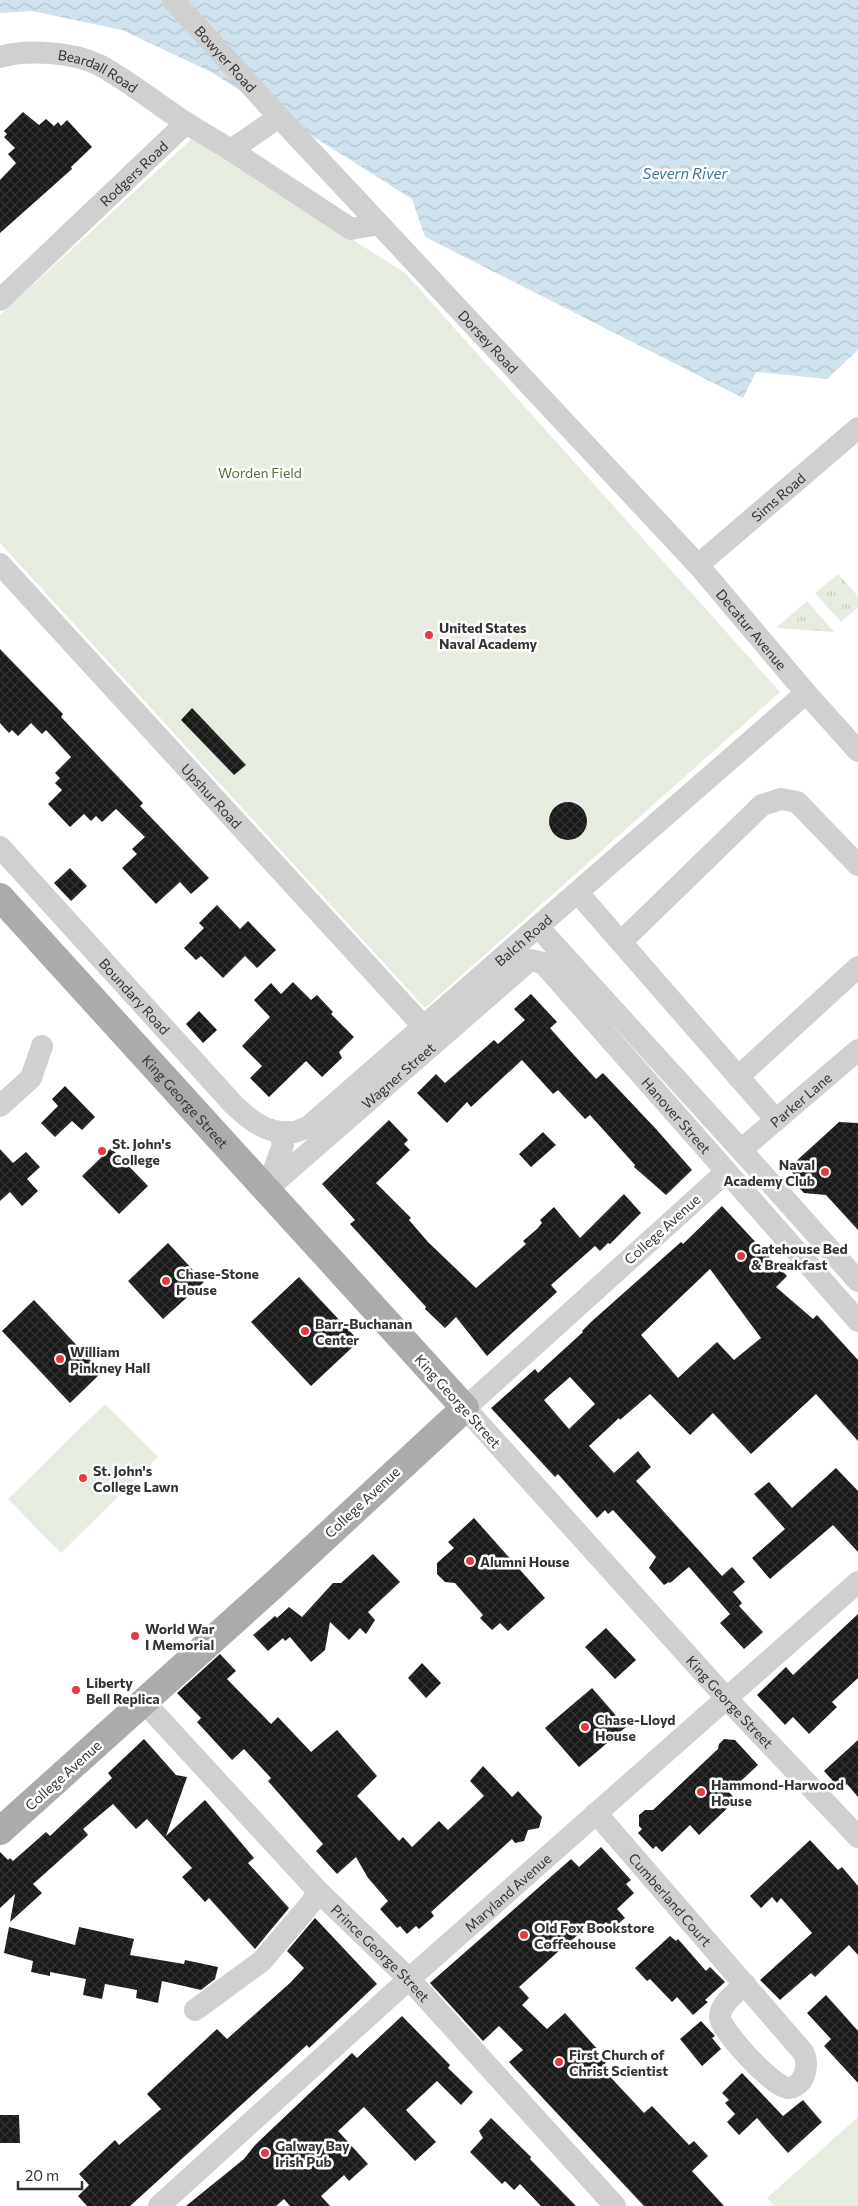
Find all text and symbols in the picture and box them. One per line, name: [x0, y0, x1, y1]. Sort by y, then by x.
street label: Bowyer Road: [192, 22, 260, 95]
street label: Beardall Road: [57, 45, 141, 96]
street label: Rodgers Road: [96, 137, 171, 209]
water label: Severn River: [643, 164, 728, 182]
street label: Dorsey Road: [455, 306, 522, 376]
park label: Worden Field: [218, 464, 302, 481]
street label: Sims Road: [747, 469, 808, 525]
street label: Decatur Avenue: [713, 585, 791, 673]
place label: United States Naval Academy: [439, 619, 537, 652]
marker: United States Naval Academy: [423, 629, 435, 641]
street label: Upshur Road: [178, 760, 246, 831]
street label: Balch Road: [491, 910, 555, 969]
street label: Boundary Road: [96, 954, 174, 1038]
street label: Wagner Street: [358, 1038, 438, 1112]
street label: King George Street: [139, 1051, 233, 1151]
street label: Parker Lane: [766, 1068, 834, 1130]
street label: Hanover Street: [639, 1073, 715, 1157]
place label: St. John's College: [112, 1135, 172, 1168]
marker: St. John's College: [96, 1145, 108, 1157]
place label: Naval Academy Club: [724, 1156, 815, 1189]
marker: Naval Academy Club: [819, 1166, 831, 1178]
street label: College Avenue: [620, 1190, 704, 1268]
place label: Gatehouse Bed & Breakfast: [751, 1240, 848, 1273]
marker: Gatehouse Bed & Breakfast: [735, 1250, 747, 1262]
place label: Chase-Stone House: [176, 1265, 259, 1298]
marker: Chase-Stone House: [160, 1275, 172, 1287]
place label: Barr-Buchanan Center: [315, 1315, 412, 1348]
marker: Barr-Buchanan Center: [299, 1325, 311, 1337]
place label: William Pinkney Hall: [70, 1343, 150, 1376]
street label: King George Street: [412, 1351, 505, 1451]
marker: William Pinkney Hall: [54, 1353, 66, 1365]
place label: St. John's College Lawn: [93, 1462, 179, 1495]
street label: College Avenue: [321, 1463, 403, 1541]
marker: St. John's College Lawn: [77, 1472, 89, 1484]
place label: Alumni House: [480, 1553, 570, 1570]
marker: Alumni House: [464, 1555, 476, 1567]
place label: World War I Memorial: [145, 1620, 215, 1653]
marker: World War I Memorial: [129, 1630, 141, 1642]
street label: King George Street: [683, 1652, 777, 1751]
place label: Liberty Bell Replica: [86, 1674, 160, 1707]
marker: Liberty Bell Replica: [70, 1684, 82, 1696]
place label: Chase-Lloyd House: [595, 1711, 676, 1744]
marker: Chase-Lloyd House: [579, 1721, 591, 1733]
street label: College Avenue: [21, 1736, 105, 1814]
place label: Hammond-Harwood House: [711, 1776, 844, 1809]
marker: Hammond-Harwood House: [695, 1786, 707, 1798]
street label: Maryland Avenue: [461, 1849, 554, 1935]
street label: Cumberland Court: [626, 1849, 716, 1949]
street label: Prince George Street: [328, 1900, 434, 2005]
place label: Old Fox Bookstore Coffeehouse: [534, 1919, 654, 1952]
marker: Old Fox Bookstore Coffeehouse: [518, 1929, 530, 1941]
place label: First Church of Christ Scientist: [569, 2046, 668, 2079]
marker: First Church of Christ Scientist: [553, 2056, 565, 2068]
place label: Galway Bay Irish Pub: [275, 2137, 350, 2170]
marker: Galway Bay Irish Pub: [259, 2147, 271, 2159]
scale bar: [18, 2158, 81, 2190]
text: 20 m: [25, 2166, 59, 2184]

